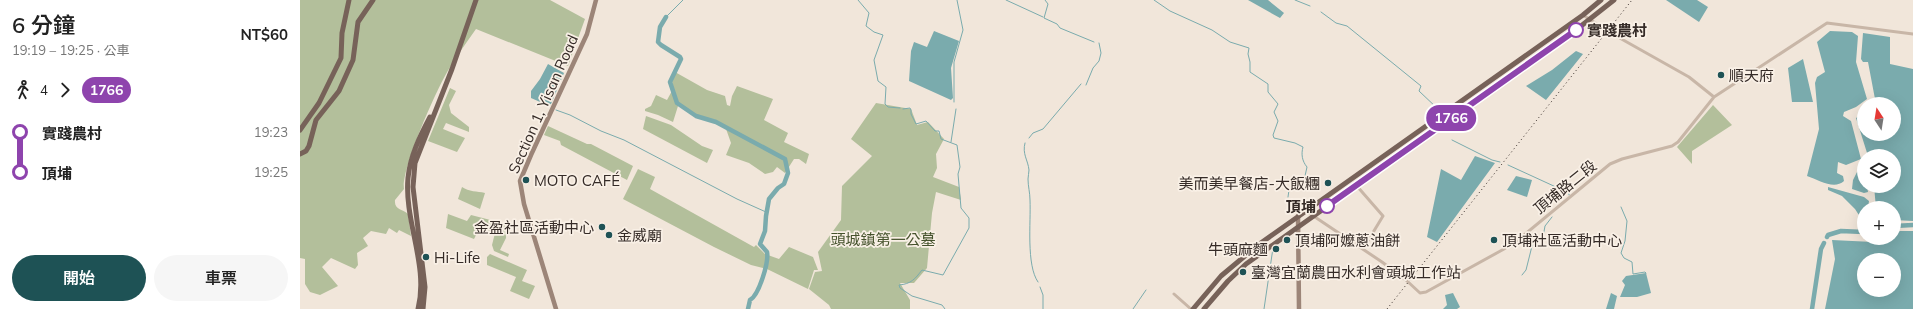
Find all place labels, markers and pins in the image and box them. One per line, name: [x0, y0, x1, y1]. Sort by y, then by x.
place label: 實踐農村: [1587, 21, 1647, 40]
marker: 實踐農村: [1568, 22, 1584, 38]
place label: 順天府: [1729, 66, 1774, 85]
marker: 順天府: [1716, 70, 1726, 80]
place label: MOTO CAFÉ: [534, 171, 620, 190]
place label: 美而美早餐店-大飯糰: [1179, 174, 1320, 193]
marker: MOTO CAFÉ: [521, 175, 531, 185]
marker: 美而美早餐店-大飯糰: [1323, 178, 1333, 188]
place label: 頂埔: [1286, 197, 1316, 216]
marker: 頂埔: [1319, 198, 1335, 214]
place label: 金盈社區活動中心: [474, 218, 594, 237]
marker: 金盈社區活動中心: [597, 222, 607, 232]
place label: 金威廟: [617, 226, 662, 245]
marker: 金威廟: [604, 230, 614, 240]
place label: 頂埔阿嬤蔥油餅: [1295, 231, 1400, 250]
place label: 頂埔社區活動中心: [1502, 231, 1622, 250]
marker: 頂埔阿嬤蔥油餅: [1282, 235, 1292, 245]
marker: 頂埔社區活動中心: [1489, 235, 1499, 245]
place label: 牛頭麻麵: [1208, 240, 1268, 259]
marker: 牛頭麻麵: [1271, 244, 1281, 254]
place label: Hi-Life: [434, 248, 480, 267]
marker: Hi-Life: [421, 252, 431, 262]
place label: 臺灣宜蘭農田水利會頭城工作站: [1251, 263, 1461, 282]
marker: 臺灣宜蘭農田水利會頭城工作站: [1238, 267, 1248, 277]

